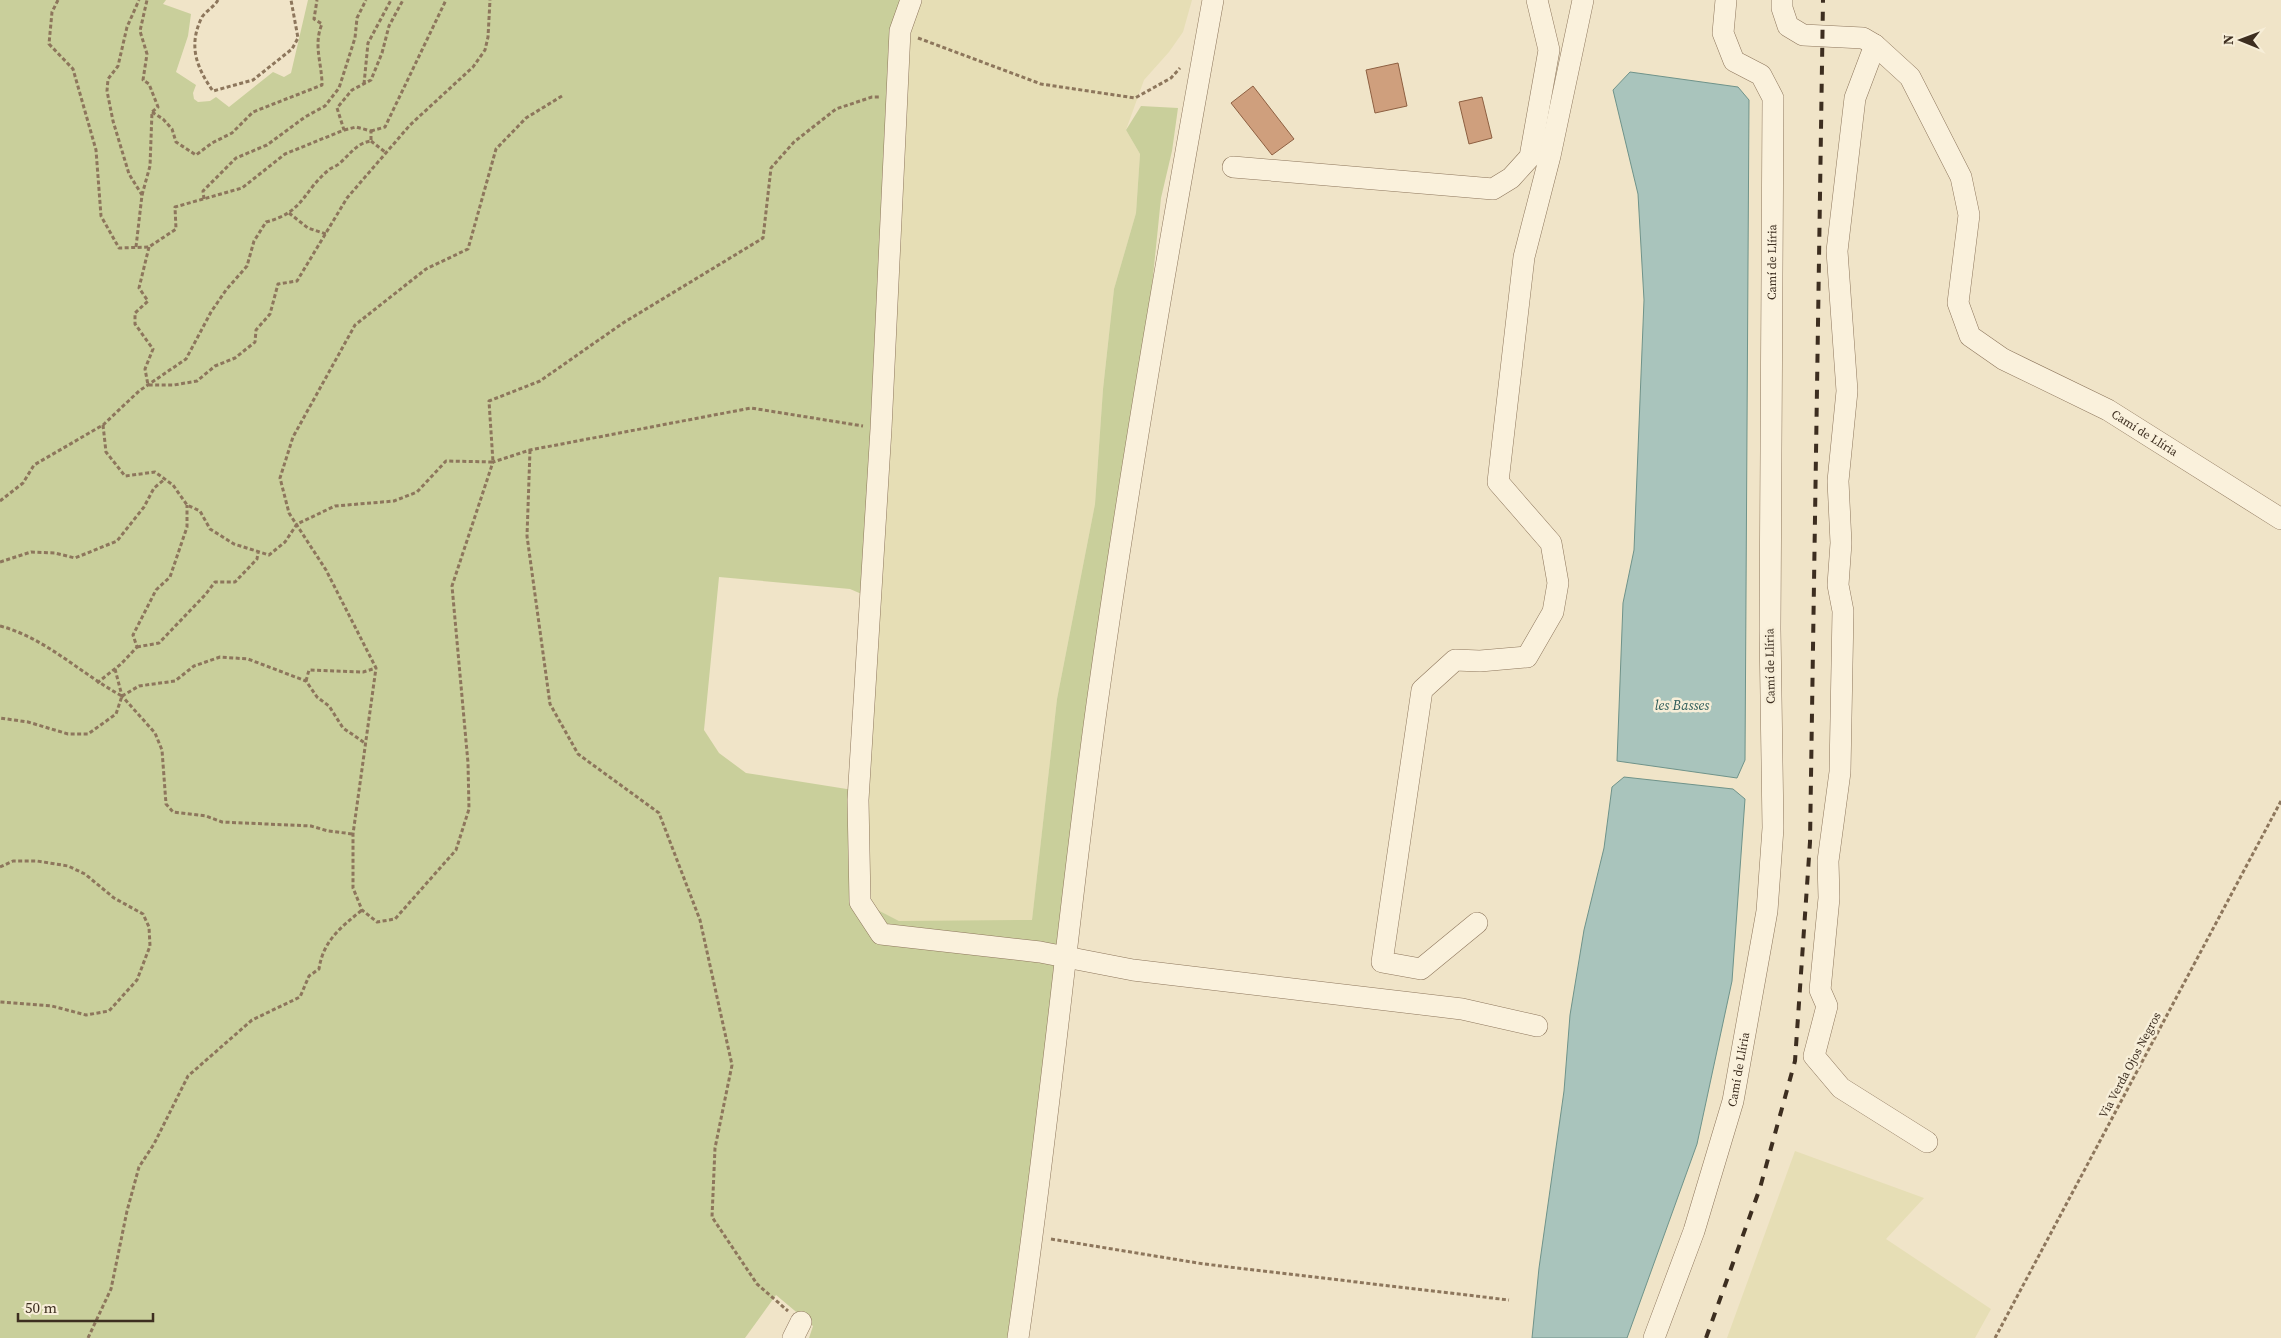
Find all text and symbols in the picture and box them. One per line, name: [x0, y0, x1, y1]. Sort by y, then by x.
north arrow: [2216, 15, 2266, 65]
text: N: [2218, 34, 2238, 45]
street label: Camí de Llíria: [1764, 223, 1780, 300]
street label: Camí de Llíria: [2108, 406, 2182, 460]
street label: Camí de Llíria: [1761, 627, 1779, 704]
water label: les Basses: [1655, 695, 1710, 715]
street label: Via Verda Ojos Negros: [2095, 1009, 2165, 1121]
street label: Camí de Llíria: [1724, 1030, 1753, 1109]
scale bar: [18, 1290, 152, 1322]
text: 50 m: [25, 1297, 57, 1318]

